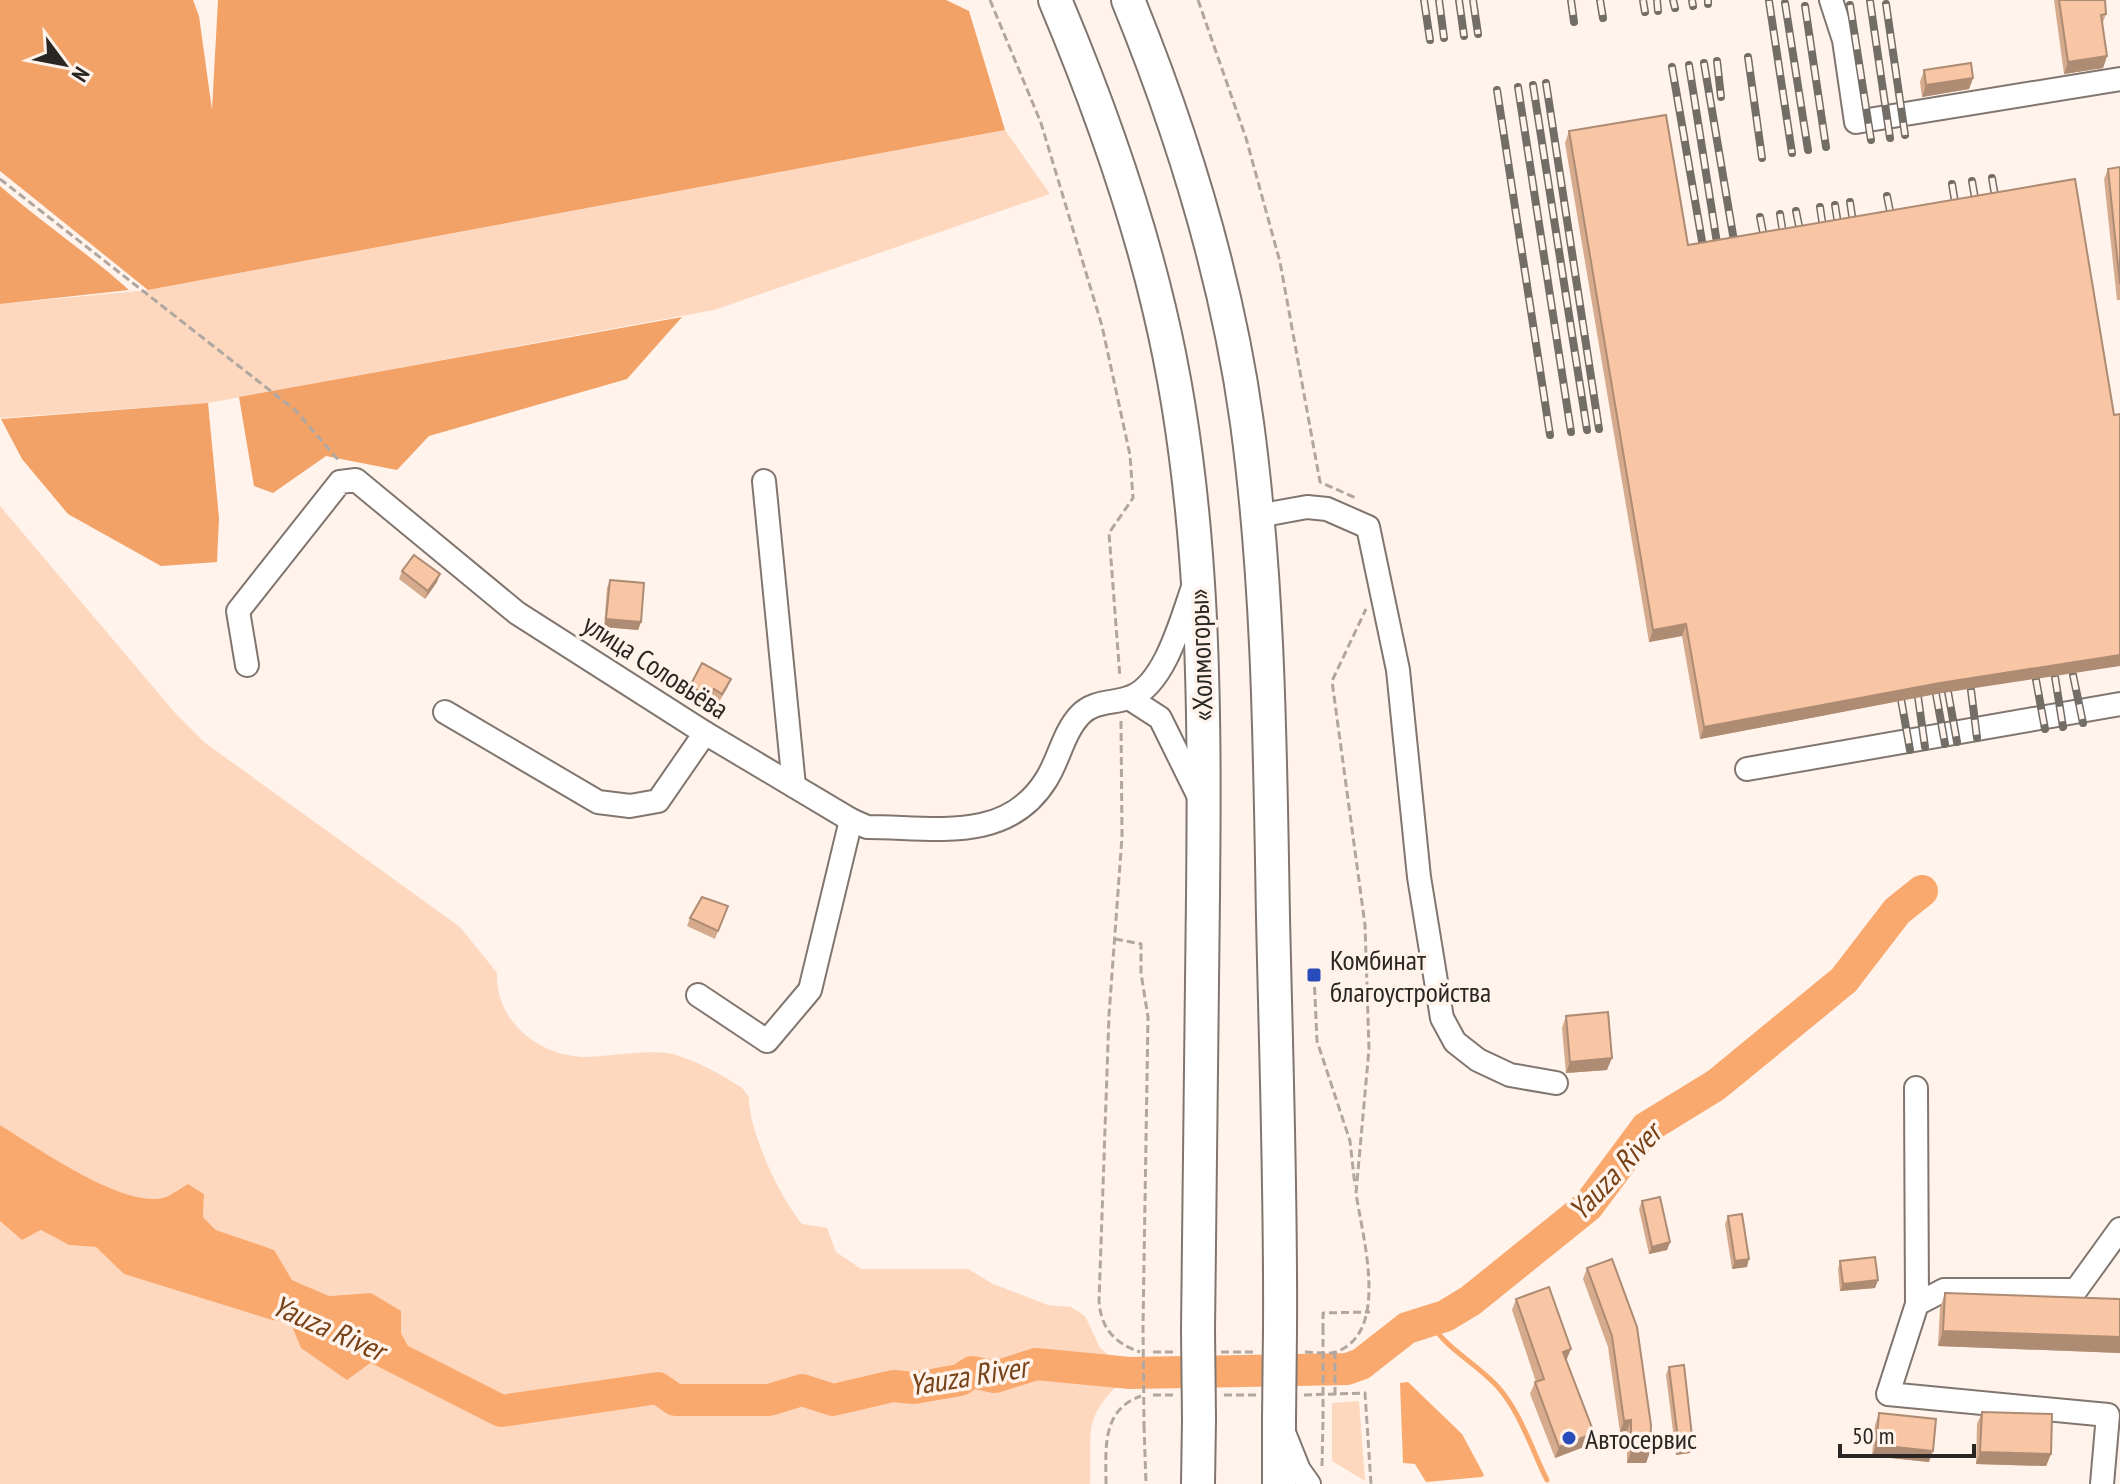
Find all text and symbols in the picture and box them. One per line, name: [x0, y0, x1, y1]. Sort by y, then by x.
north arrow: [24, 24, 104, 104]
text: N: [66, 62, 96, 87]
street label: «Холмогоры»: [1179, 588, 1221, 722]
street label: улица Соловьёва: [576, 605, 736, 727]
place label: Комбинат благоустройства: [1330, 941, 1491, 1010]
marker: Комбинат благоустройства: [1305, 966, 1323, 984]
water label: Yauza River: [1559, 1111, 1672, 1228]
water label: Yauza River: [267, 1285, 395, 1371]
water label: Yauza River: [906, 1346, 1034, 1404]
scale bar: [1840, 1408, 1974, 1458]
place label: Автосервис: [1585, 1420, 1697, 1457]
text: 50 m: [1852, 1420, 1894, 1451]
marker: Автосервис: [1560, 1429, 1578, 1447]

